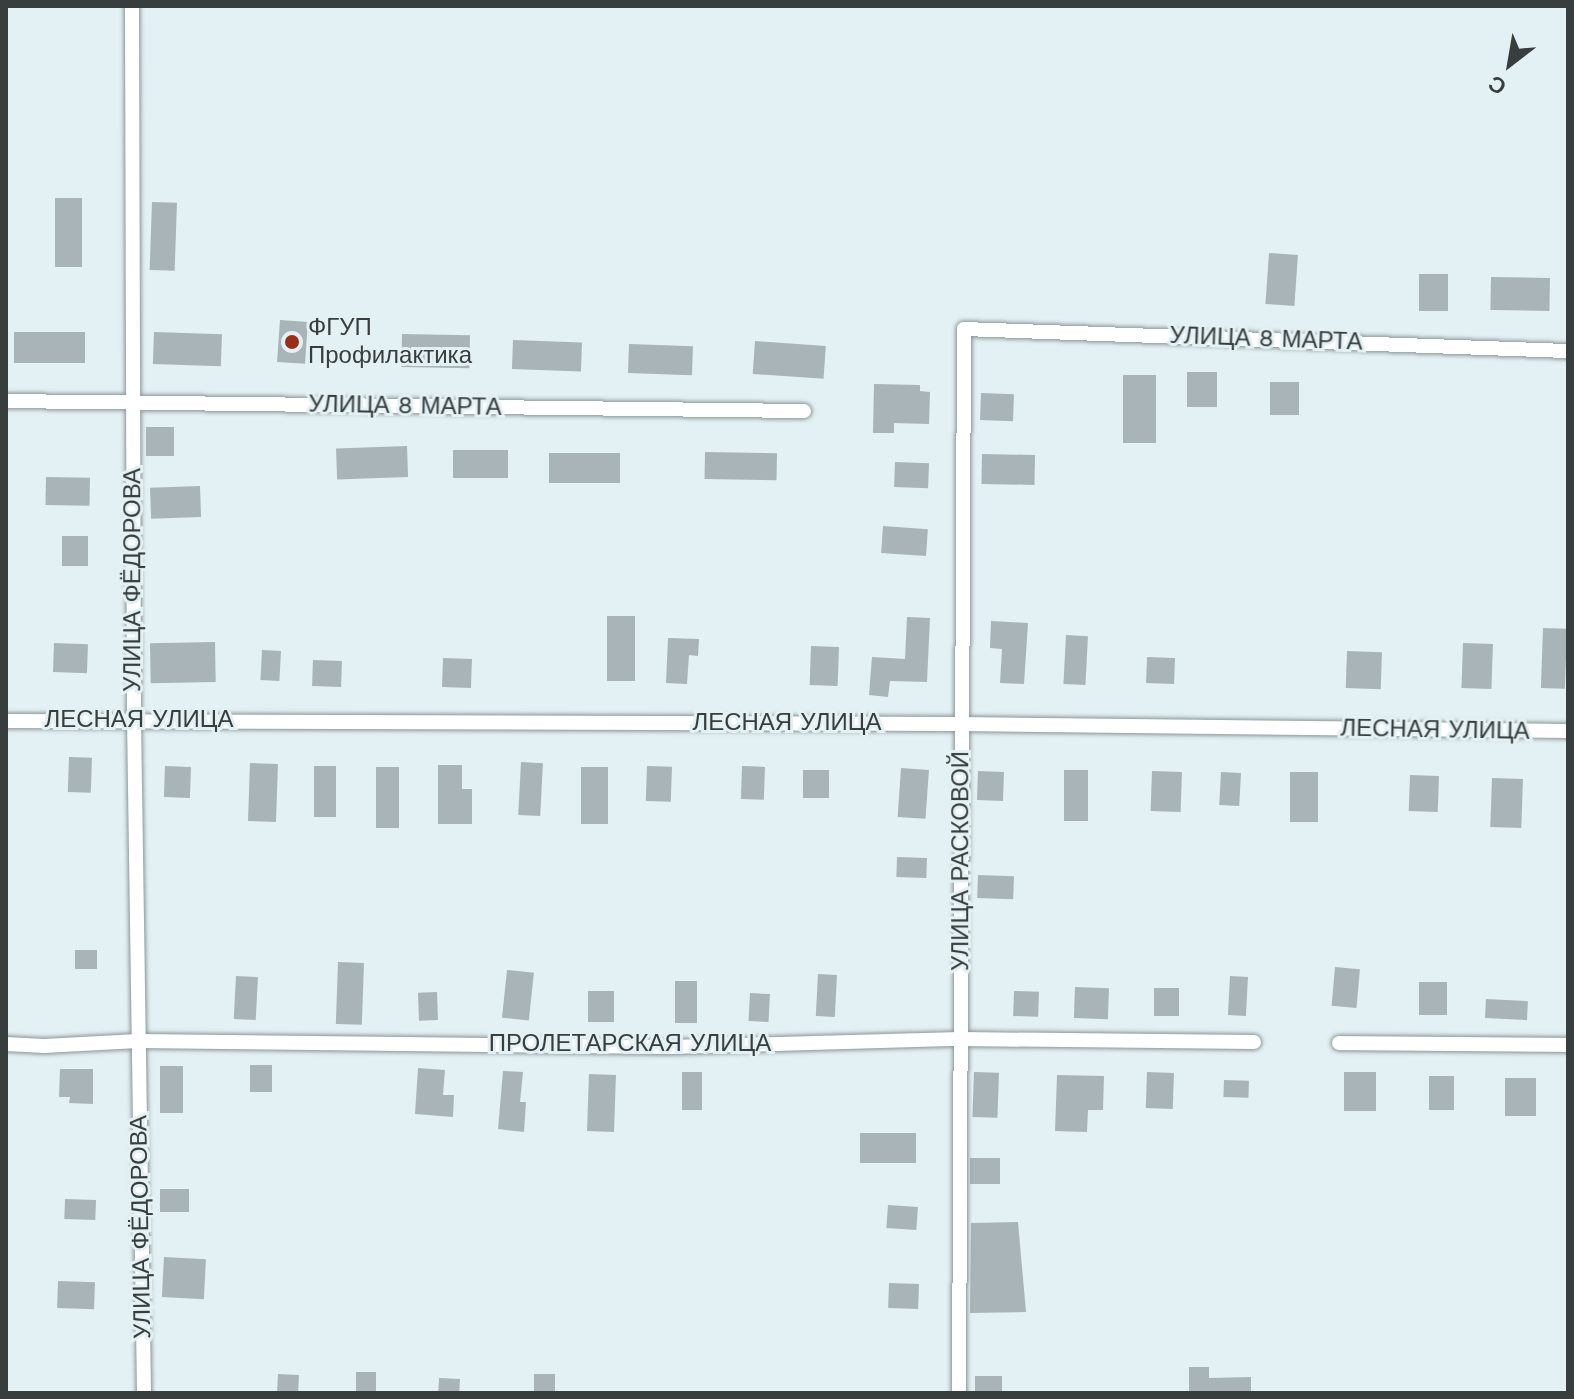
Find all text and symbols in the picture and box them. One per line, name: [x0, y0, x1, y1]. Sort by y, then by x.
north arrow: [1470, 24, 1550, 104]
text: С: [1484, 70, 1511, 100]
place label: ФГУП Профилактика: [308, 314, 472, 370]
street label: УЛИЦА 8 МАРТА: [1169, 321, 1363, 357]
marker: ФГУП Профилактика: [283, 333, 301, 351]
street label: УЛИЦА 8 МАРТА: [308, 390, 502, 422]
street label: УЛИЦА ФЁДОРОВА: [119, 468, 147, 692]
street label: ЛЕСНАЯ УЛИЦА: [44, 706, 234, 734]
street label: ЛЕСНАЯ УЛИЦА: [692, 709, 882, 737]
street label: ЛЕСНАЯ УЛИЦА: [1340, 714, 1530, 746]
street label: УЛИЦА РАСКОВОЙ: [947, 751, 975, 971]
street label: ПРОЛЕТАРСКАЯ УЛИЦА: [489, 1030, 771, 1058]
street label: УЛИЦА ФЁДОРОВА: [125, 1115, 157, 1339]

